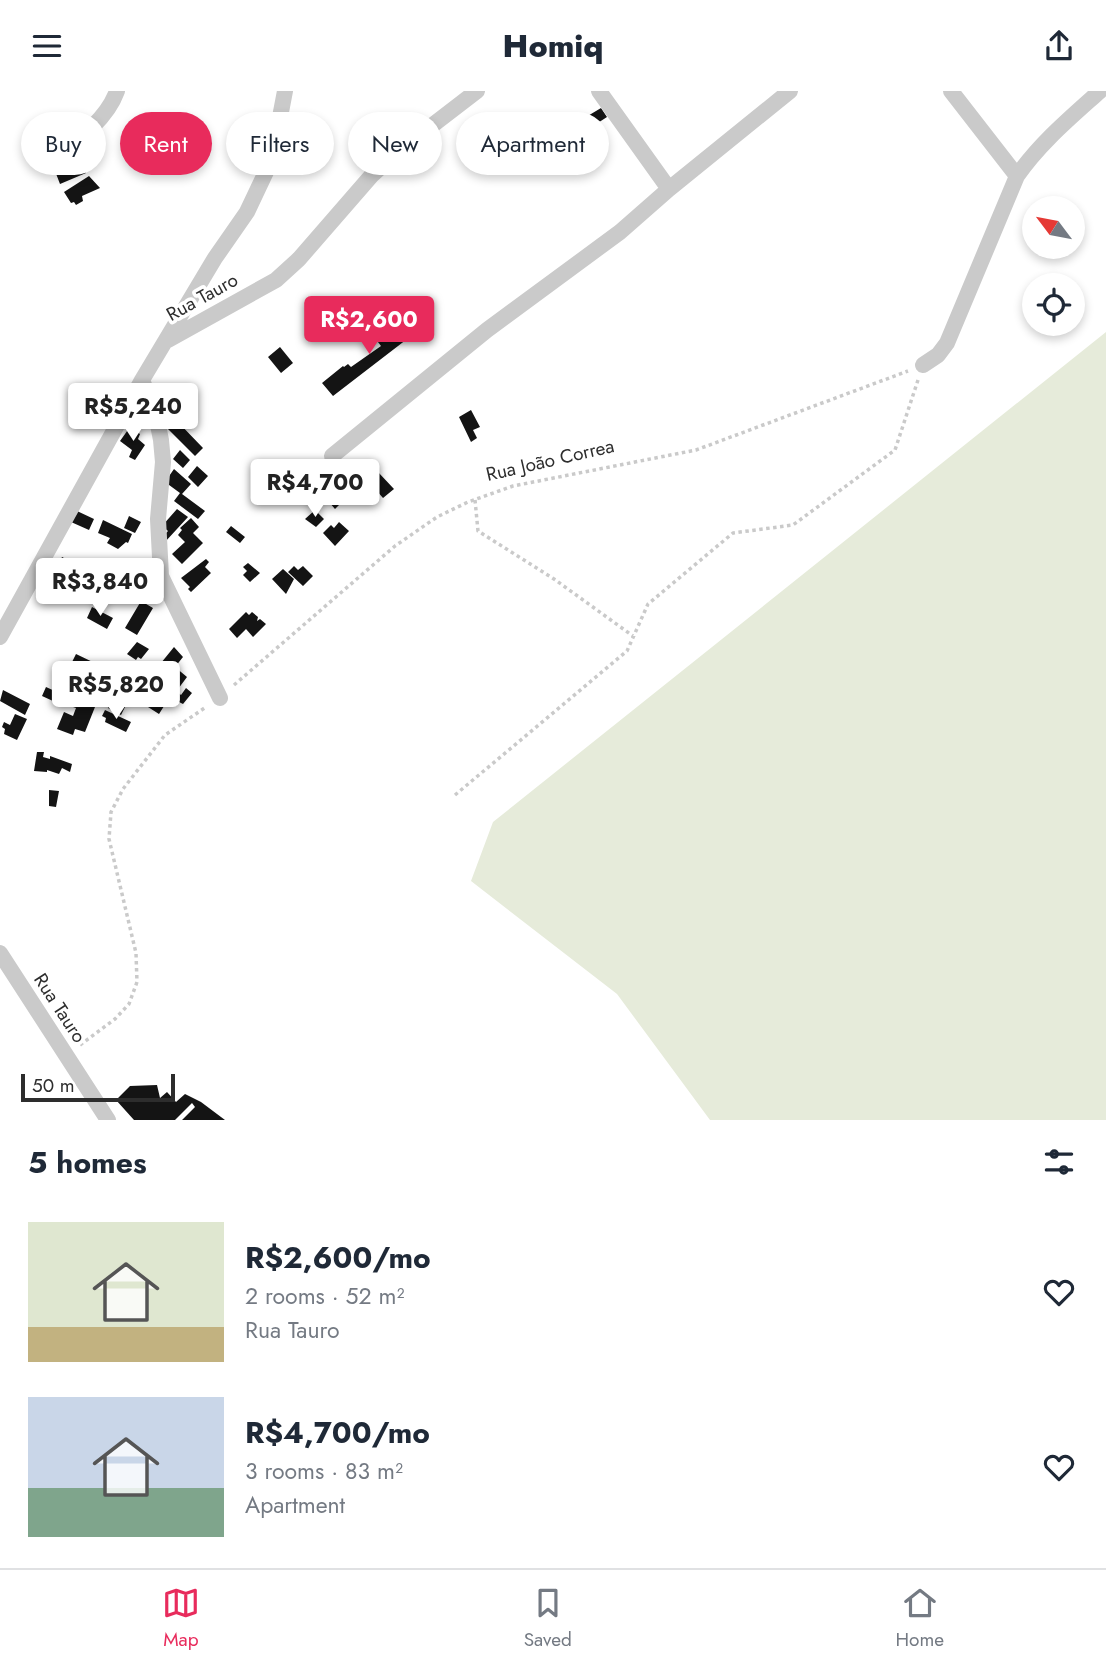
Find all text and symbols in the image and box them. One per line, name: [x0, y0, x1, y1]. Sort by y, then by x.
text: Homiq: [503, 23, 603, 69]
icon: menu: [28, 27, 66, 65]
icon: share: [1040, 27, 1078, 65]
chip: Buy: [21, 112, 106, 175]
chip: Rent: [120, 112, 212, 175]
chip: Filters: [226, 112, 334, 175]
chip: New: [348, 112, 442, 175]
chip: Apartment: [456, 112, 609, 175]
north arrow: [1022, 196, 1085, 259]
map controls: [1022, 196, 1085, 336]
street label: Rua Tauro: [161, 266, 243, 328]
button: locate: [1022, 273, 1085, 336]
pin: R$2,600: [304, 296, 434, 356]
text: R$2,600: [320, 302, 418, 336]
pin: R$5,240: [68, 383, 198, 443]
text: R$5,240: [84, 389, 182, 423]
street label: Rua João Correa: [483, 432, 617, 488]
pin: R$4,700: [250, 459, 380, 519]
text: R$4,700: [266, 465, 364, 499]
pin: R$3,840: [35, 559, 165, 618]
text: R$3,840: [52, 564, 148, 598]
pin: R$5,820: [51, 661, 181, 721]
text: R$5,820: [68, 667, 164, 701]
street label: Rua Tauro: [27, 968, 93, 1048]
scale bar: [21, 1071, 175, 1103]
text: 50 m: [32, 1072, 75, 1099]
text: 5 homes: [28, 1141, 147, 1184]
icon: filters: [1040, 1143, 1078, 1181]
text: R$2,600/mo: [245, 1236, 431, 1279]
icon: home: [84, 1250, 168, 1334]
icon: heart: [1040, 1273, 1078, 1311]
text: 2 rooms · 52 m²: [245, 1279, 404, 1313]
text: Rua Tauro: [245, 1313, 340, 1347]
text: R$4,700/mo: [245, 1411, 430, 1454]
icon: home: [84, 1425, 168, 1509]
icon: heart: [1040, 1448, 1078, 1486]
text: 3 rooms · 83 m²: [245, 1454, 403, 1488]
text: Apartment: [245, 1488, 345, 1522]
tab: Map: [162, 1584, 200, 1653]
tab: Saved: [524, 1584, 572, 1653]
tab: Home: [896, 1584, 944, 1653]

